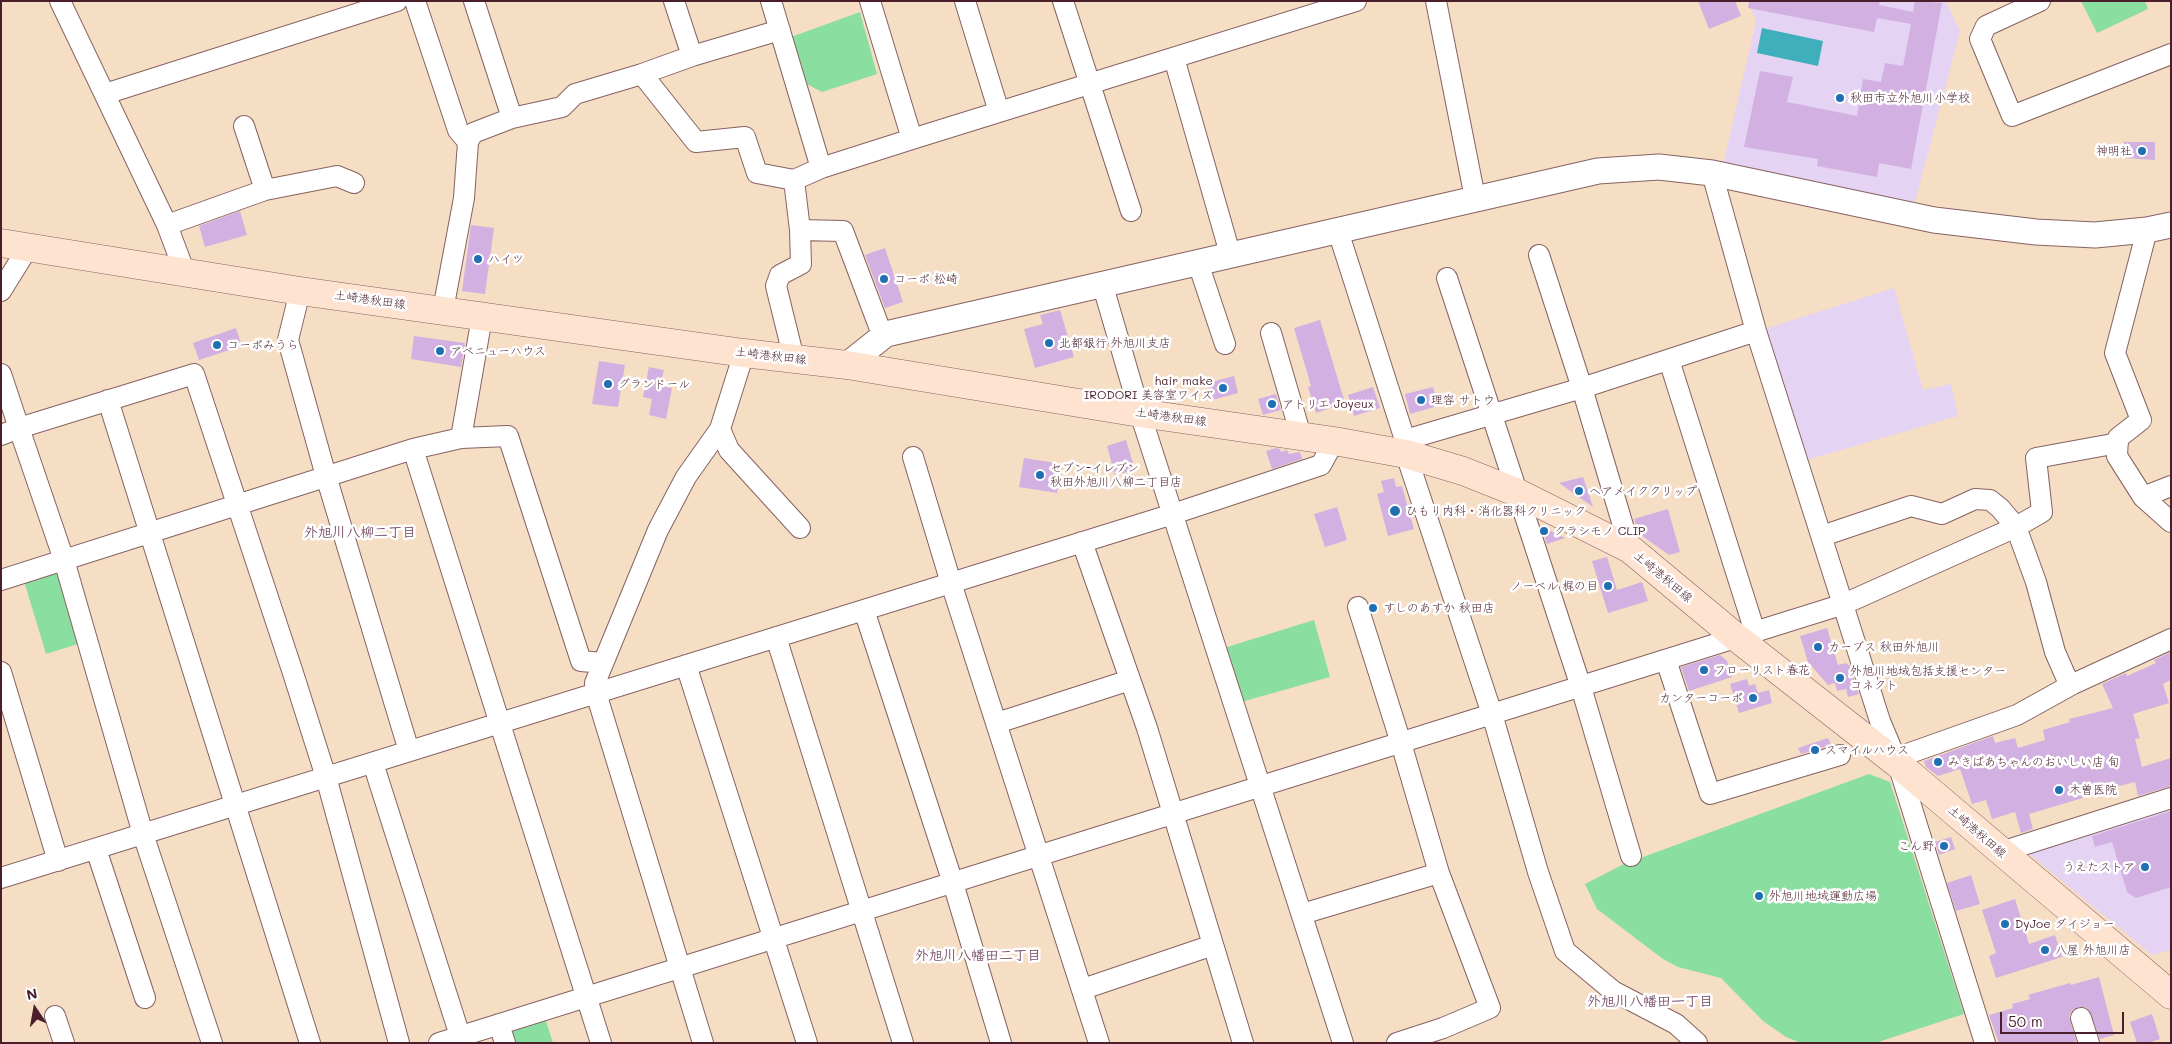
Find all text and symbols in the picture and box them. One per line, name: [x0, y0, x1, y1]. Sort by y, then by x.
place label: 秋田市立外旭川小学校: [1850, 91, 1970, 105]
marker: 秋田市立外旭川小学校: [1834, 92, 1846, 104]
place label: 神明社: [2096, 144, 2132, 158]
marker: 神明社: [2136, 145, 2148, 157]
place label: ハイツ: [488, 252, 524, 266]
marker: ハイツ: [472, 253, 484, 265]
place label: コーポ 松崎: [894, 272, 958, 286]
marker: コーポ 松崎: [878, 273, 890, 285]
street label: 土崎港秋田線: [333, 288, 407, 312]
place label: 北都銀行 外旭川支店: [1059, 336, 1171, 350]
marker: 北都銀行 外旭川支店: [1043, 337, 1055, 349]
place label: コーポみうら: [227, 338, 299, 352]
marker: コーポみうら: [211, 339, 223, 351]
place label: アベニューハウス: [450, 344, 546, 358]
street label: 土崎港秋田線: [734, 344, 808, 368]
marker: アベニューハウス: [434, 345, 446, 357]
place label: hair make IRODORI 美容室ワイズ: [1084, 374, 1213, 402]
place label: グランドール: [618, 377, 690, 391]
marker: グランドール: [602, 378, 614, 390]
marker: hair make IRODORI 美容室ワイズ: [1217, 382, 1229, 394]
place label: 理容 サトウ: [1431, 393, 1495, 407]
marker: 理容 サトウ: [1415, 394, 1427, 406]
place label: アトリエ Joyeux: [1282, 397, 1374, 411]
marker: アトリエ Joyeux: [1266, 398, 1278, 410]
street label: 土崎港秋田線: [1134, 405, 1208, 429]
place label: セブン-イレブン 秋田外旭川八柳二丁目店: [1050, 461, 1182, 489]
marker: セブン-イレブン 秋田外旭川八柳二丁目店: [1034, 469, 1046, 481]
place label: ヘアメイククリップ: [1589, 484, 1697, 498]
marker: ヘアメイククリップ: [1573, 485, 1585, 497]
marker: ひもり内科・消化器科クリニック: [1388, 504, 1402, 518]
place label: ひもり内科・消化器科クリニック: [1406, 504, 1586, 518]
place label: クラシモノ CLIP: [1554, 524, 1645, 538]
district label: 外旭川八柳二丁目: [304, 525, 416, 541]
marker: クラシモノ CLIP: [1538, 525, 1550, 537]
street label: 土崎港秋田線: [1631, 548, 1695, 606]
place label: ノーベル 梶の目: [1510, 579, 1598, 593]
marker: ノーベル 梶の目: [1602, 580, 1614, 592]
place label: すしのあすか 秋田店: [1383, 601, 1495, 615]
marker: すしのあすか 秋田店: [1367, 602, 1379, 614]
place label: カーブス 秋田外旭川: [1828, 640, 1940, 654]
marker: カーブス 秋田外旭川: [1812, 641, 1824, 653]
place label: フローリスト春花: [1714, 663, 1810, 677]
marker: フローリスト春花: [1698, 664, 1710, 676]
place label: 外旭川地域包括支援センター コネクト: [1850, 664, 2006, 692]
marker: 外旭川地域包括支援センター コネクト: [1834, 672, 1846, 684]
place label: カンターコーポ: [1659, 691, 1743, 705]
marker: カンターコーポ: [1747, 692, 1759, 704]
place label: スマイルハウス: [1825, 743, 1909, 757]
marker: スマイルハウス: [1809, 744, 1821, 756]
place label: みきばあちゃんのおいしい店 旬: [1948, 755, 2120, 769]
marker: みきばあちゃんのおいしい店 旬: [1932, 756, 1944, 768]
place label: 木曽医院: [2069, 783, 2117, 797]
marker: 木曽医院: [2053, 784, 2065, 796]
street label: 土崎港秋田線: [1945, 803, 2009, 861]
place label: こん野: [1898, 839, 1934, 853]
marker: こん野: [1938, 840, 1950, 852]
place label: うえたストア: [2063, 860, 2135, 874]
marker: うえたストア: [2139, 861, 2151, 873]
place label: 外旭川地域運動広場: [1769, 889, 1877, 903]
marker: 外旭川地域運動広場: [1753, 890, 1765, 902]
place label: DyJoe ダイジョー: [2015, 917, 2114, 931]
marker: DyJoe ダイジョー: [1999, 918, 2011, 930]
place label: 八屋 外旭川店: [2055, 943, 2131, 957]
marker: 八屋 外旭川店: [2039, 944, 2051, 956]
district label: 外旭川八幡田二丁目: [915, 948, 1041, 964]
text: N: [25, 983, 39, 1004]
north arrow: [10, 984, 60, 1034]
district label: 外旭川八幡田一丁目: [1587, 994, 1713, 1010]
scale bar: [2002, 1002, 2126, 1034]
text: 50 m: [2008, 1011, 2043, 1031]

